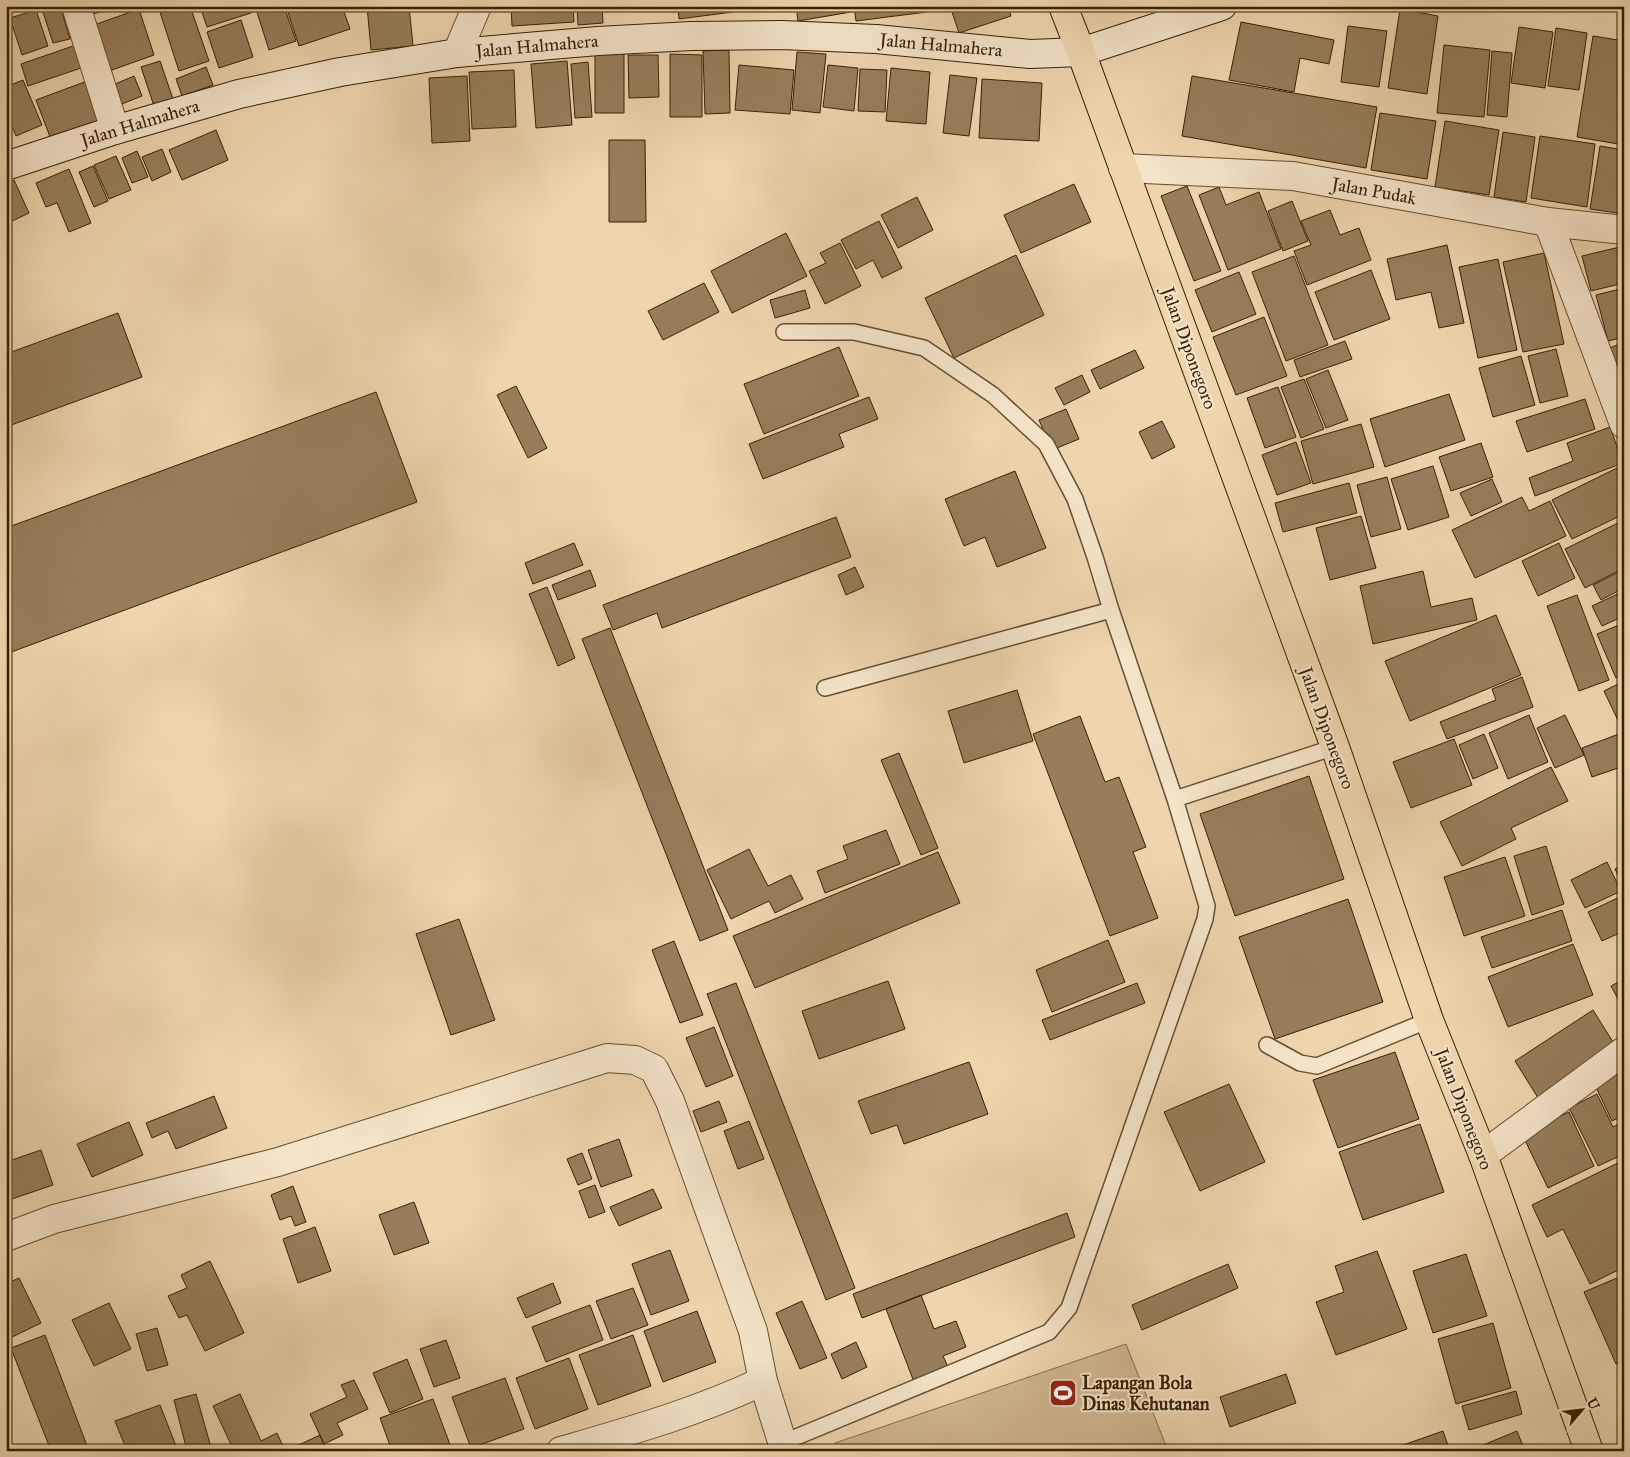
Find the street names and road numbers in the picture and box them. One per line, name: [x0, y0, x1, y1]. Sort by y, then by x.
street label: Jalan Halmahera: [877, 29, 1004, 62]
street label: Jalan Halmahera: [473, 30, 600, 63]
street label: Jalan Halmahera: [76, 94, 203, 153]
street label: Jalan Pudak: [1328, 172, 1419, 210]
street label: Jalan Diponegoro: [1155, 282, 1221, 413]
street label: Jalan Diponegoro: [1293, 662, 1359, 793]
street label: Jalan Diponegoro: [1429, 1043, 1497, 1173]

